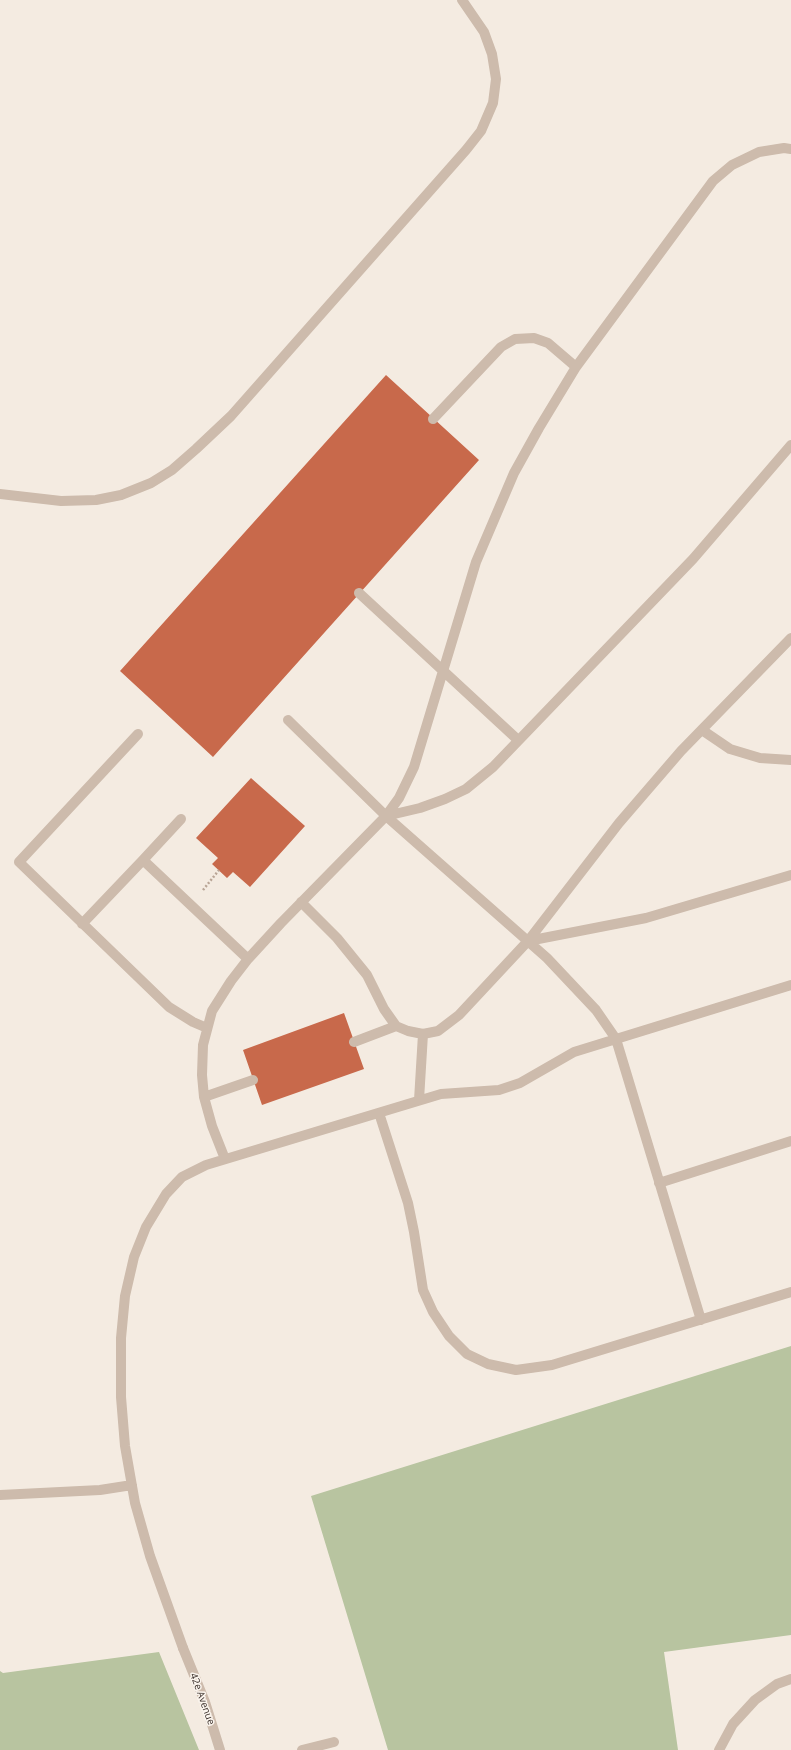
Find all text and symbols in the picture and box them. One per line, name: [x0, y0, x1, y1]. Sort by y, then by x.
street label: 42e Avenue: [187, 1671, 217, 1727]

